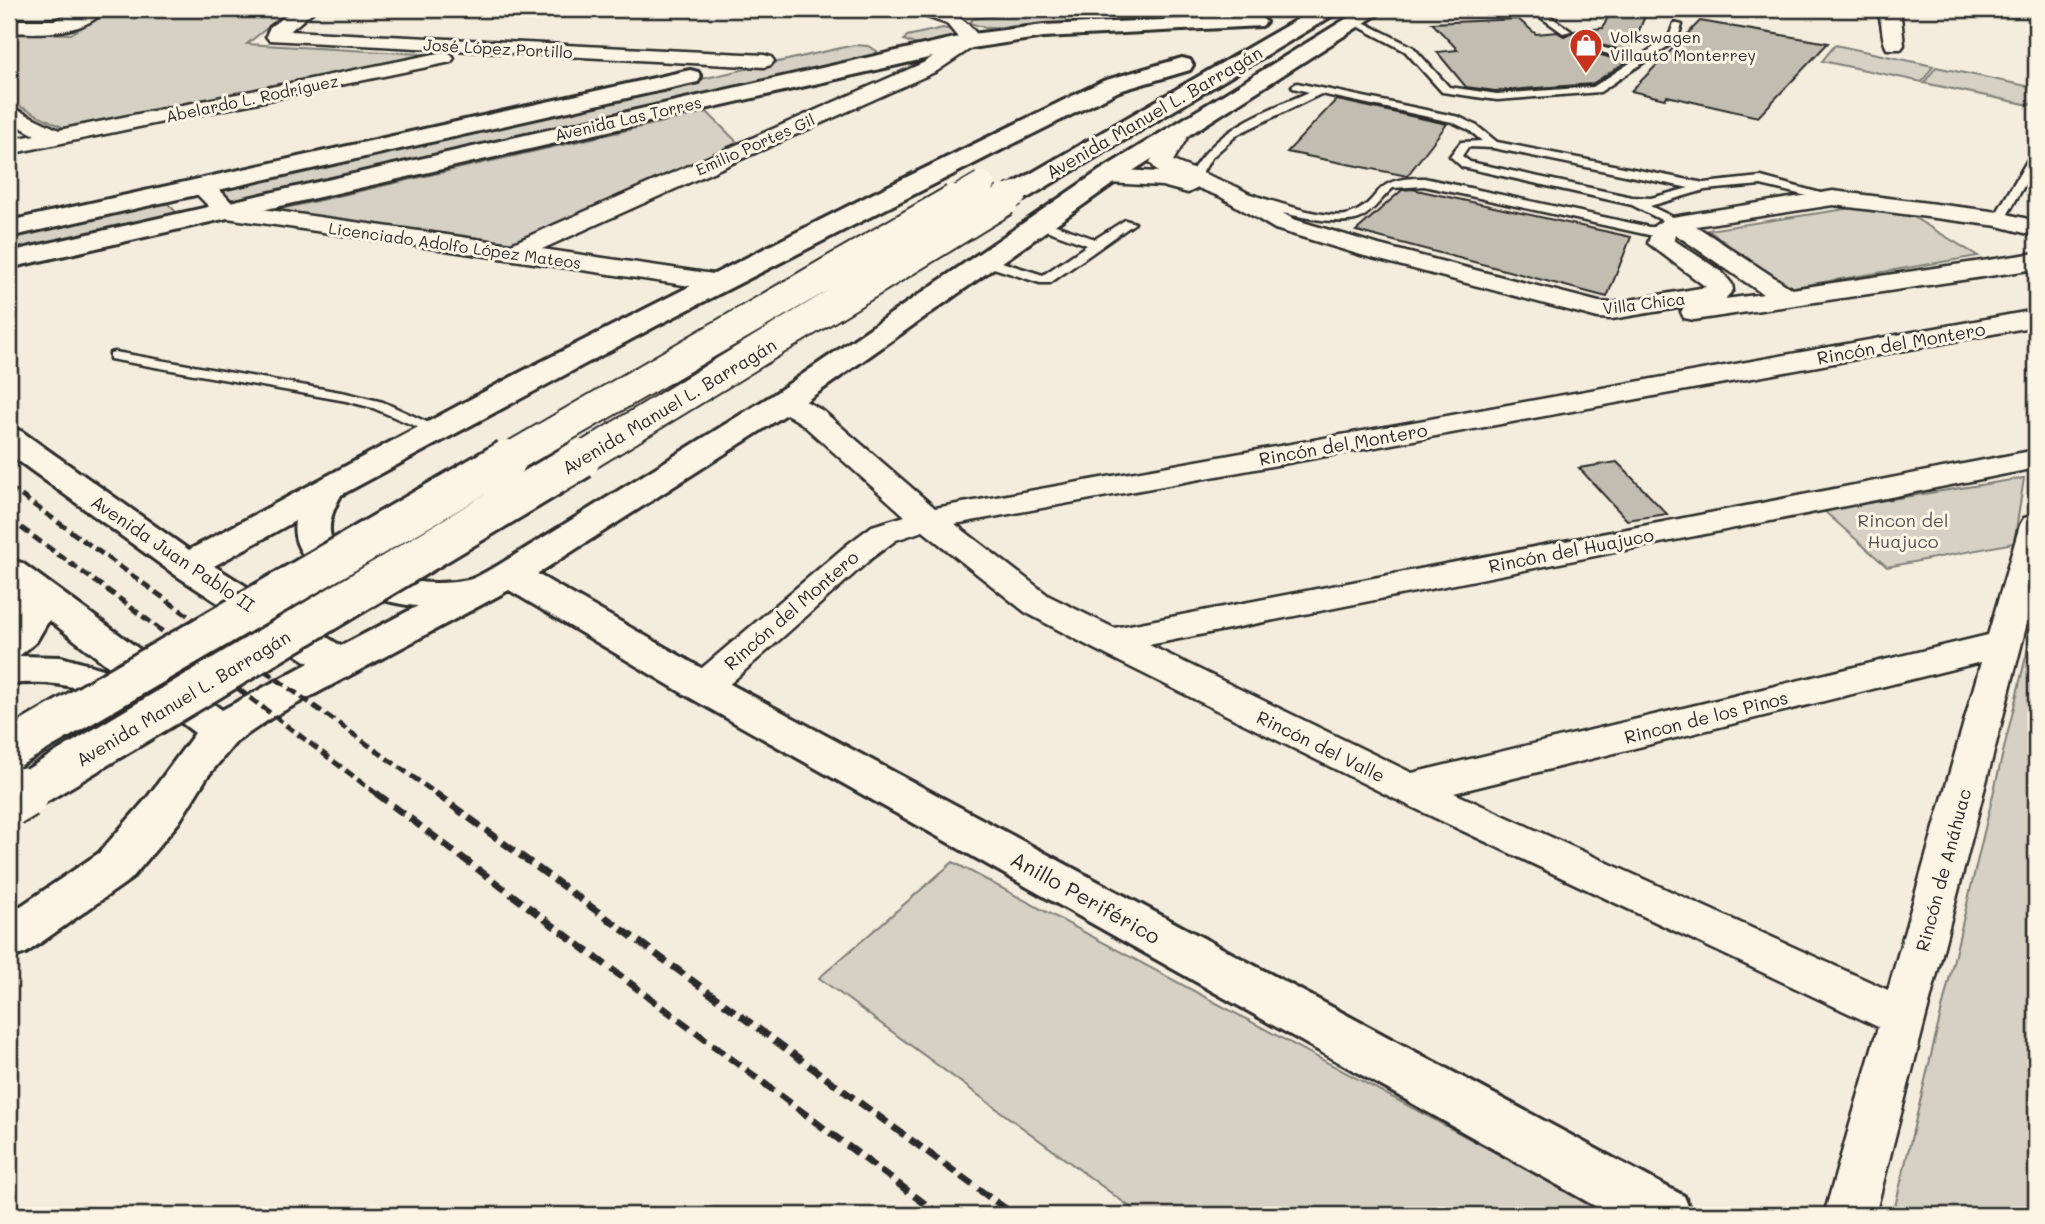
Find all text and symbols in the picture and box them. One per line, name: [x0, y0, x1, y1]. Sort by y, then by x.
shop icon: Volkswagen Villauto Monterrey: [1567, 26, 1605, 75]
place label: Volkswagen Villauto Monterrey: [1610, 26, 1756, 65]
street label: José López Portillo: [423, 34, 573, 62]
street label: Avenida Manuel L. Barragán: [1042, 40, 1266, 184]
street label: Abelardo L. Rodríguez: [164, 69, 340, 127]
street label: Avenida Las Torres: [552, 91, 704, 145]
street label: Emilio Portes Gil: [692, 108, 818, 180]
street label: Licenciado Adolfo López Mateos: [327, 217, 583, 273]
street label: Villa Chica: [1602, 288, 1687, 318]
street label: Rincón del Montero: [1815, 316, 1987, 370]
street label: Avenida Manuel L. Barragán: [557, 332, 781, 480]
street label: Rincón del Montero: [1257, 417, 1429, 471]
street label: Avenida Juan Pablo II: [87, 489, 259, 617]
park label: Rincon del Huajuco: [1857, 508, 1949, 553]
street label: Rincón del Huajuco: [1486, 522, 1656, 578]
street label: Rincón del Montero: [719, 545, 863, 675]
street label: Avenida Manuel L. Barragán: [71, 624, 295, 772]
street label: Rincon de los Pinos: [1622, 685, 1790, 749]
street label: Rincón del Valle: [1253, 705, 1389, 787]
street label: Rincón de Anáhuac: [1910, 786, 1976, 954]
street label: Anillo Periférico: [1006, 845, 1166, 949]

